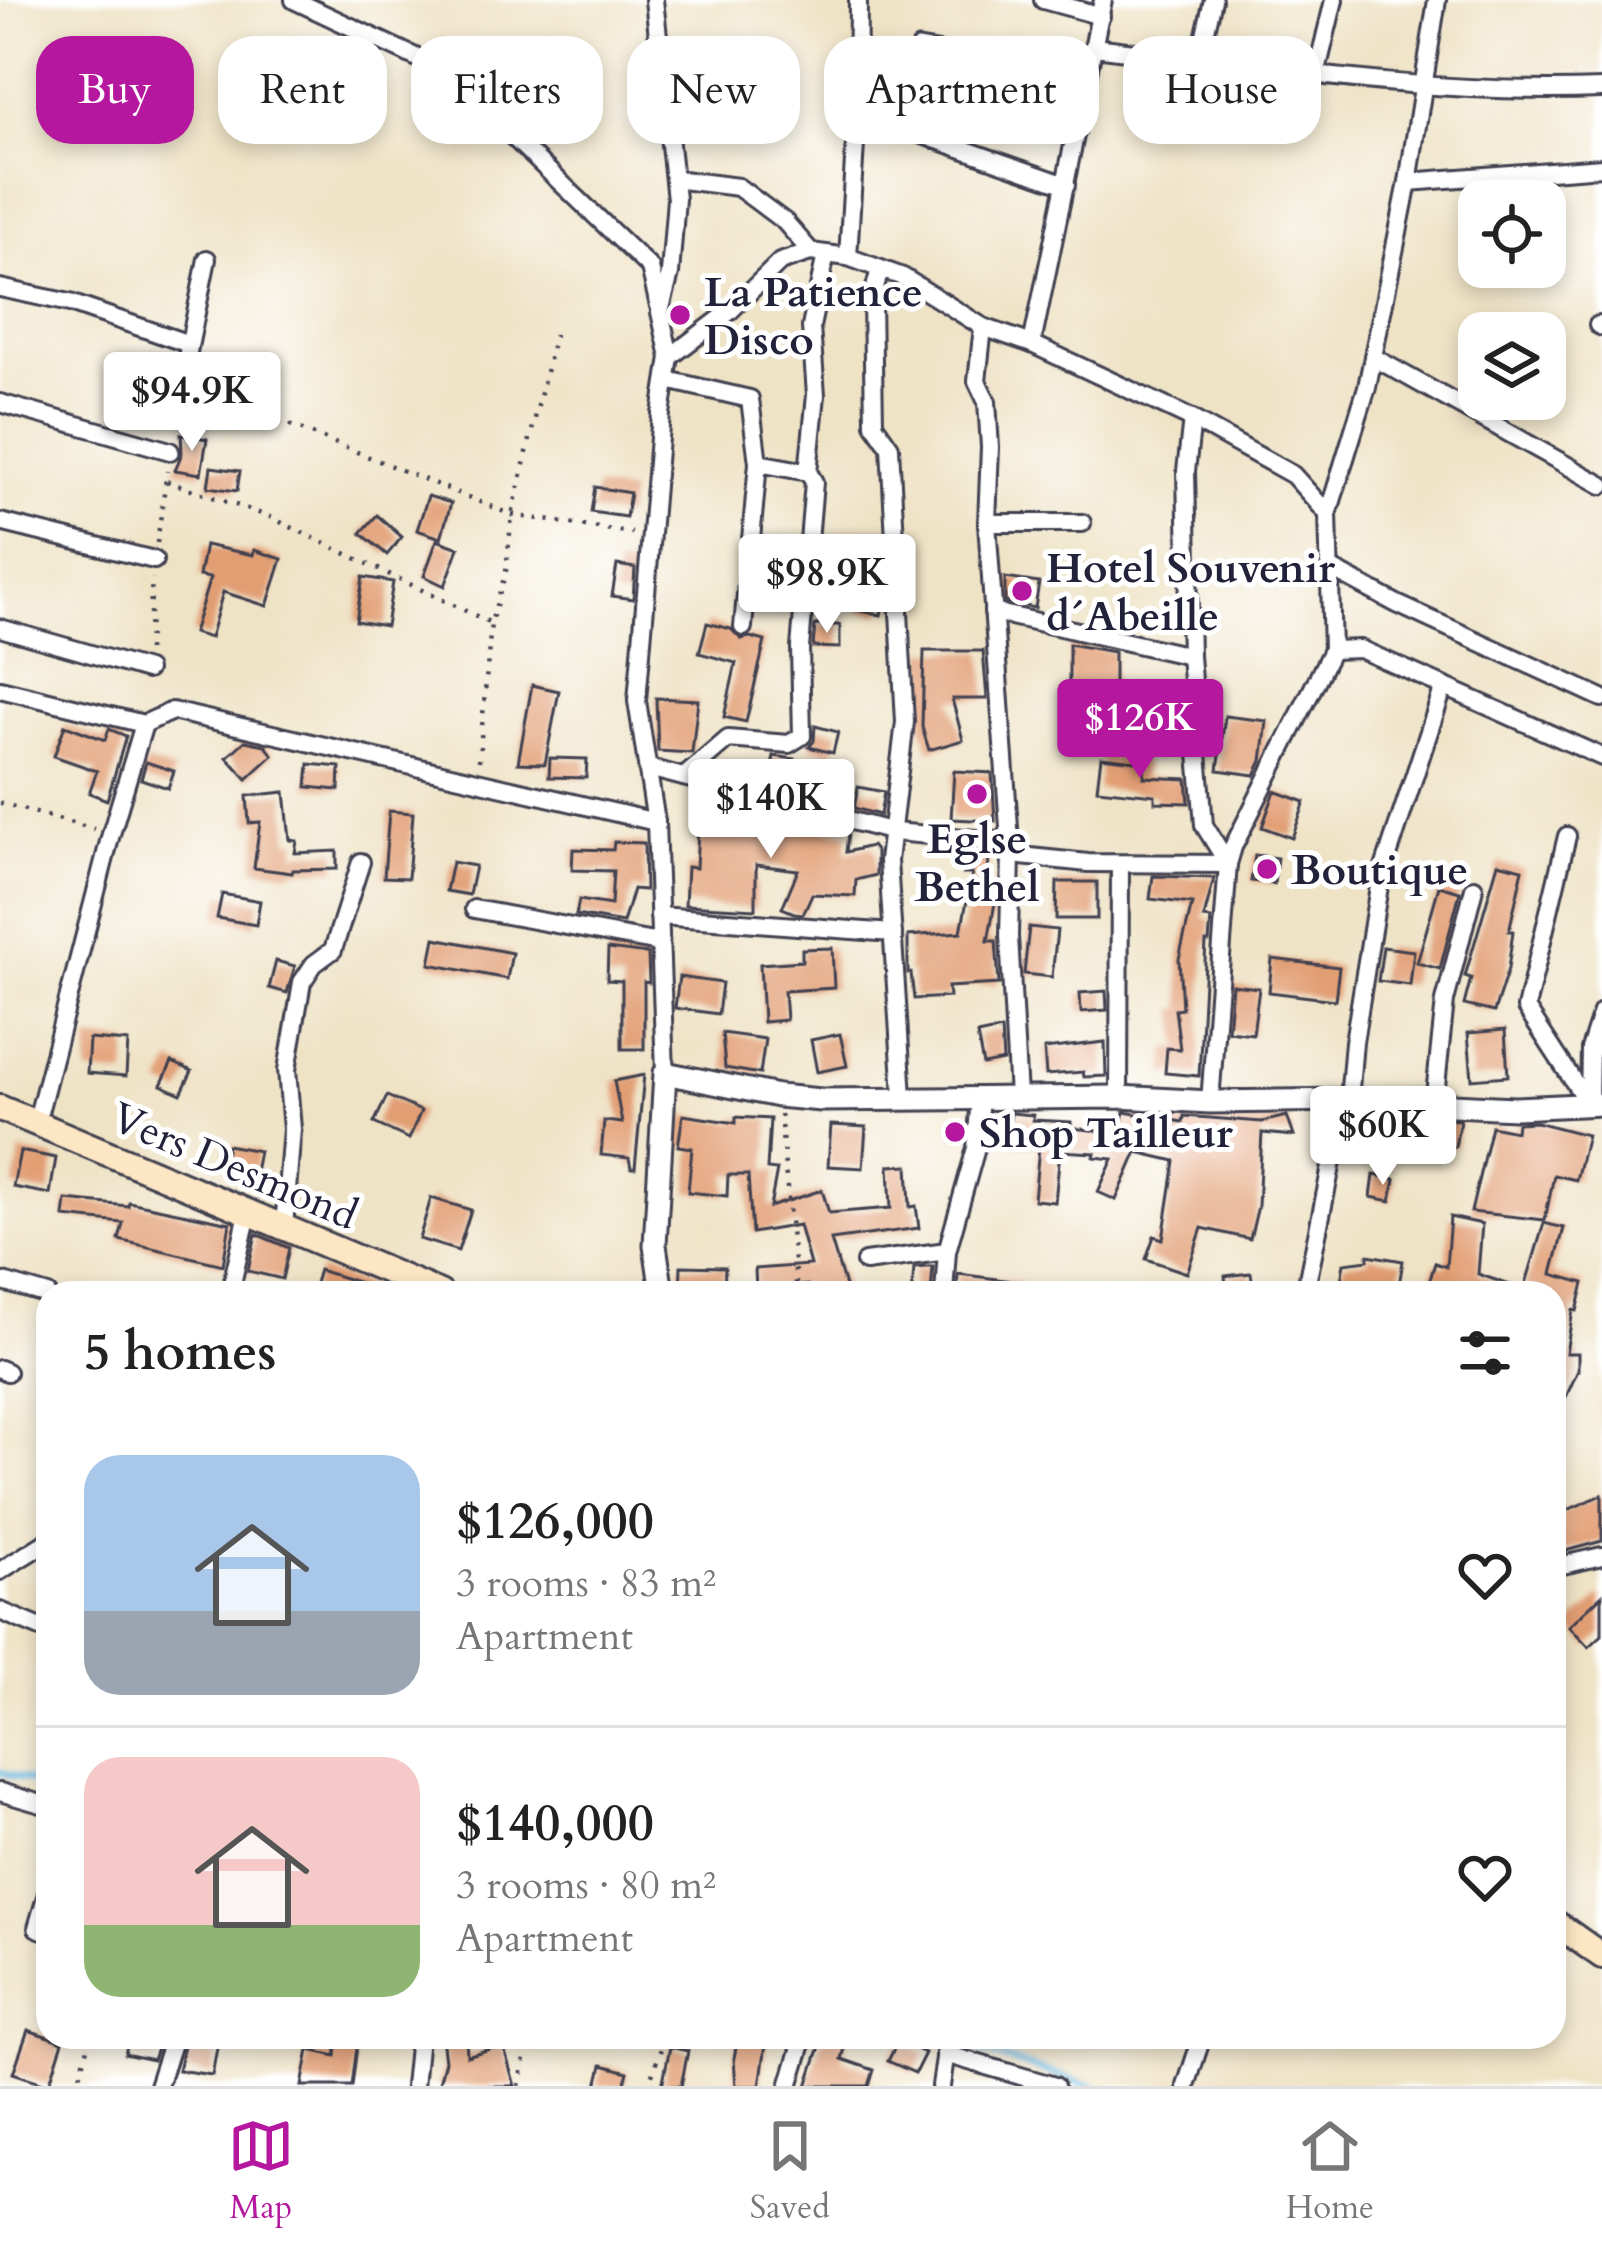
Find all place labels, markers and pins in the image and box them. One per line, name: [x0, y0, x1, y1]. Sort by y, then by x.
place label: La Patience Disco: [704, 264, 923, 369]
marker: La Patience Disco: [667, 302, 693, 328]
pin: $94.9K: [94, 352, 290, 454]
pin: $98.9K: [729, 534, 925, 636]
place label: Hotel Souvenir d´Abeille: [1046, 540, 1335, 645]
marker: Hotel Souvenir d´Abeille: [1009, 578, 1035, 604]
pin: $126K: [1056, 679, 1224, 781]
pin: $140K: [687, 759, 855, 861]
marker: Eglse Bethel: [964, 781, 990, 807]
place label: Eglse Bethel: [914, 811, 1040, 916]
place label: Boutique: [1291, 842, 1468, 899]
marker: Boutique: [1254, 856, 1280, 882]
pin: $60K: [1312, 1086, 1454, 1188]
place label: Shop Tailleur: [979, 1105, 1233, 1162]
marker: Shop Tailleur: [942, 1119, 968, 1145]

